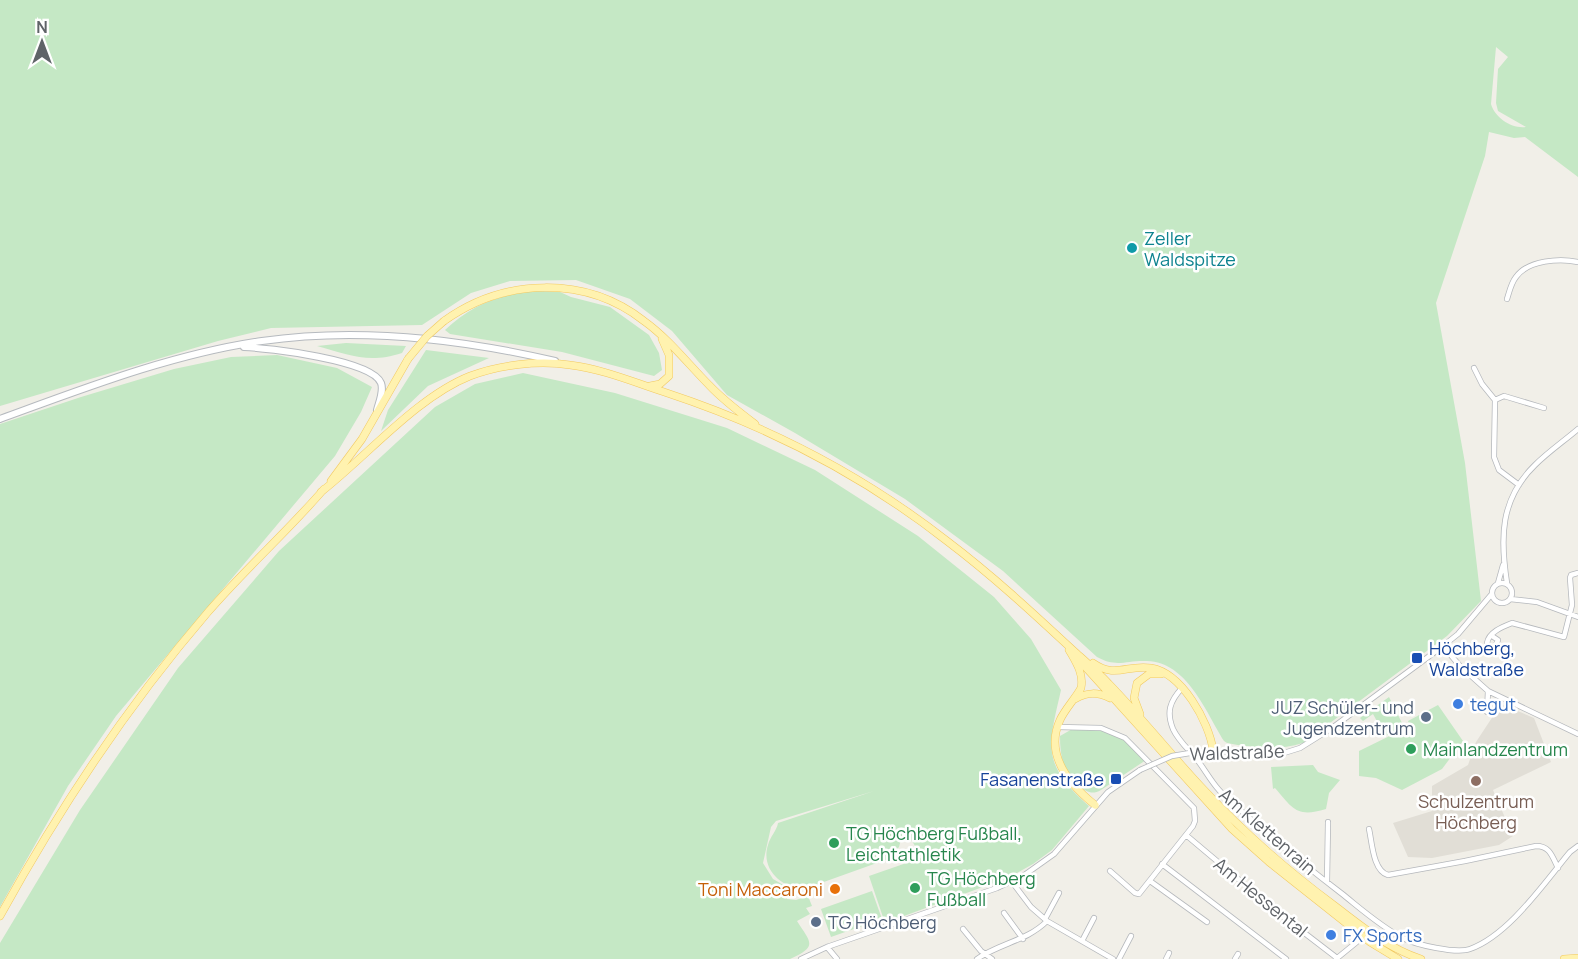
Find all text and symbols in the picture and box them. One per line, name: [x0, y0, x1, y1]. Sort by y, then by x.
north arrow: [12, 12, 72, 72]
text: N: [36, 16, 48, 38]
place label: Zeller Waldspitze: [1144, 226, 1236, 271]
marker: Zeller Waldspitze: [1125, 241, 1139, 255]
place label: Höchberg, Waldstraße: [1429, 636, 1524, 681]
marker: Höchberg, Waldstraße: [1410, 651, 1424, 665]
place label: tegut: [1470, 692, 1516, 716]
place label: JUZ Schüler- und Jugendzentrum: [1272, 695, 1414, 740]
marker: tegut: [1451, 697, 1465, 711]
marker: JUZ Schüler- und Jugendzentrum: [1419, 710, 1433, 724]
place label: Mainlandzentrum: [1423, 737, 1568, 761]
street label: Waldstraße: [1189, 738, 1285, 766]
marker: Mainlandzentrum: [1404, 742, 1418, 756]
place label: Fasanenstraße: [980, 767, 1104, 791]
marker: Fasanenstraße: [1109, 772, 1123, 786]
marker: Schulzentrum Höchberg: [1469, 774, 1483, 788]
street label: Am Klettenrain: [1214, 782, 1322, 880]
place label: Schulzentrum Höchberg: [1418, 789, 1534, 834]
place label: TG Höchberg Fußball, Leichtathletik: [846, 821, 1022, 866]
marker: TG Höchberg Fußball, Leichtathletik: [827, 836, 841, 850]
street label: Am Hessental: [1209, 852, 1313, 942]
place label: TG Höchberg Fußball: [927, 866, 1036, 911]
place label: Toni Maccaroni: [698, 877, 823, 901]
marker: TG Höchberg Fußball: [908, 881, 922, 895]
marker: Toni Maccaroni: [828, 882, 842, 896]
place label: TG Höchberg: [828, 910, 937, 934]
marker: TG Höchberg: [809, 915, 823, 929]
place label: FX Sports: [1343, 923, 1422, 947]
marker: FX Sports: [1324, 928, 1338, 942]

